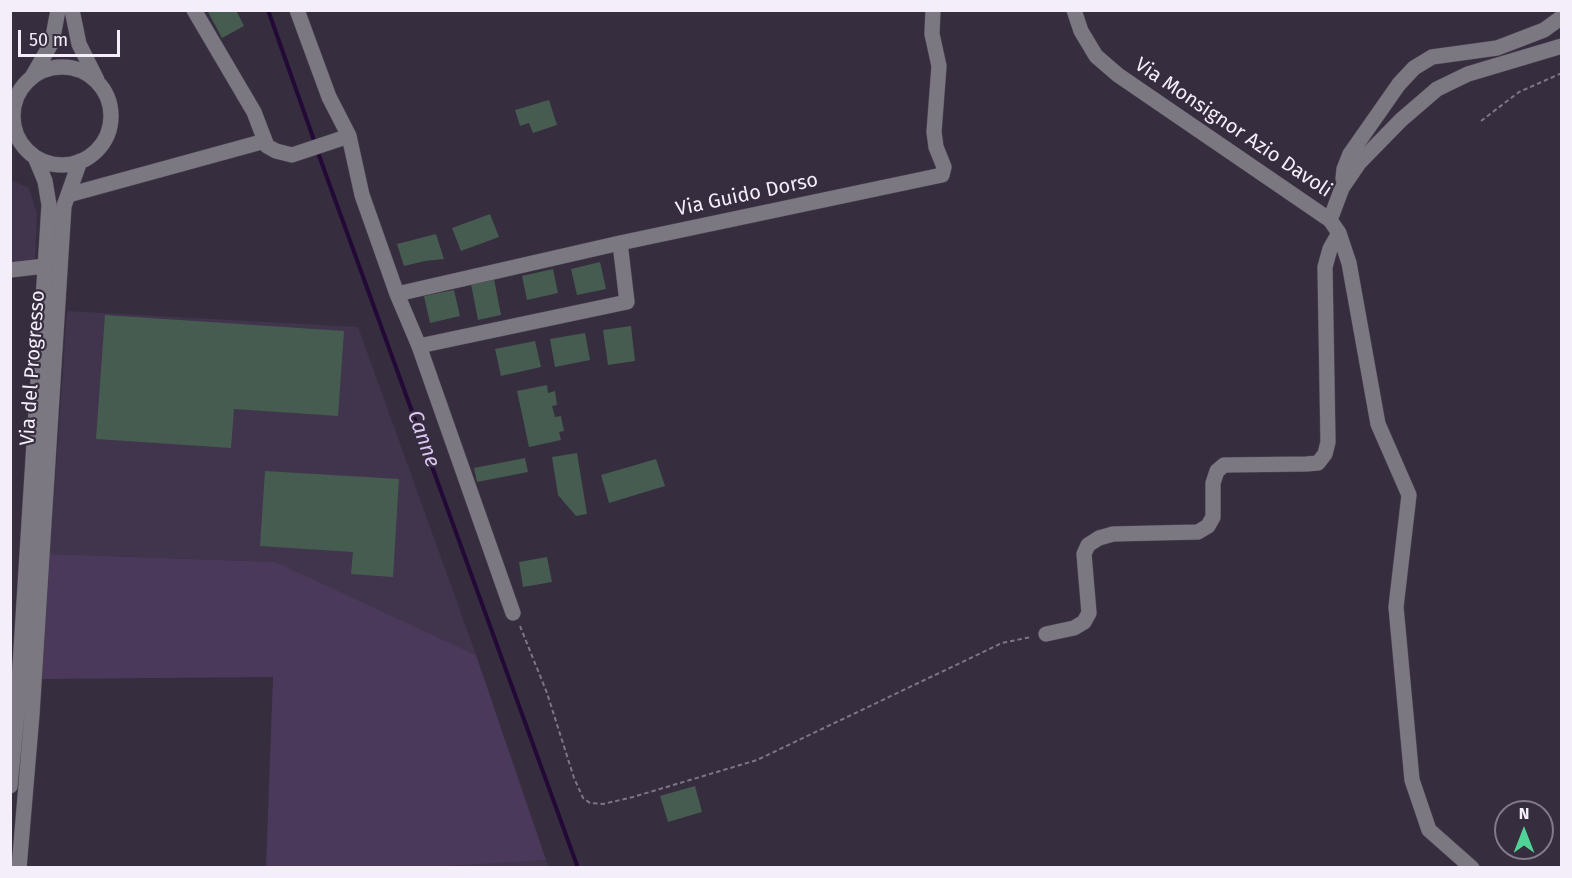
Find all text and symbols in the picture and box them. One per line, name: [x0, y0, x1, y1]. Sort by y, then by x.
scale bar: [21, 18, 123, 56]
text: 50 m: [29, 29, 68, 51]
street label: Via Monsignor Azio Davoli: [1130, 53, 1336, 203]
street label: Via Guido Dorso: [674, 168, 820, 222]
street label: Via del Progresso: [16, 290, 50, 446]
water label: Canne: [401, 407, 445, 471]
north arrow: [1494, 800, 1554, 860]
text: N: [1519, 804, 1529, 823]

